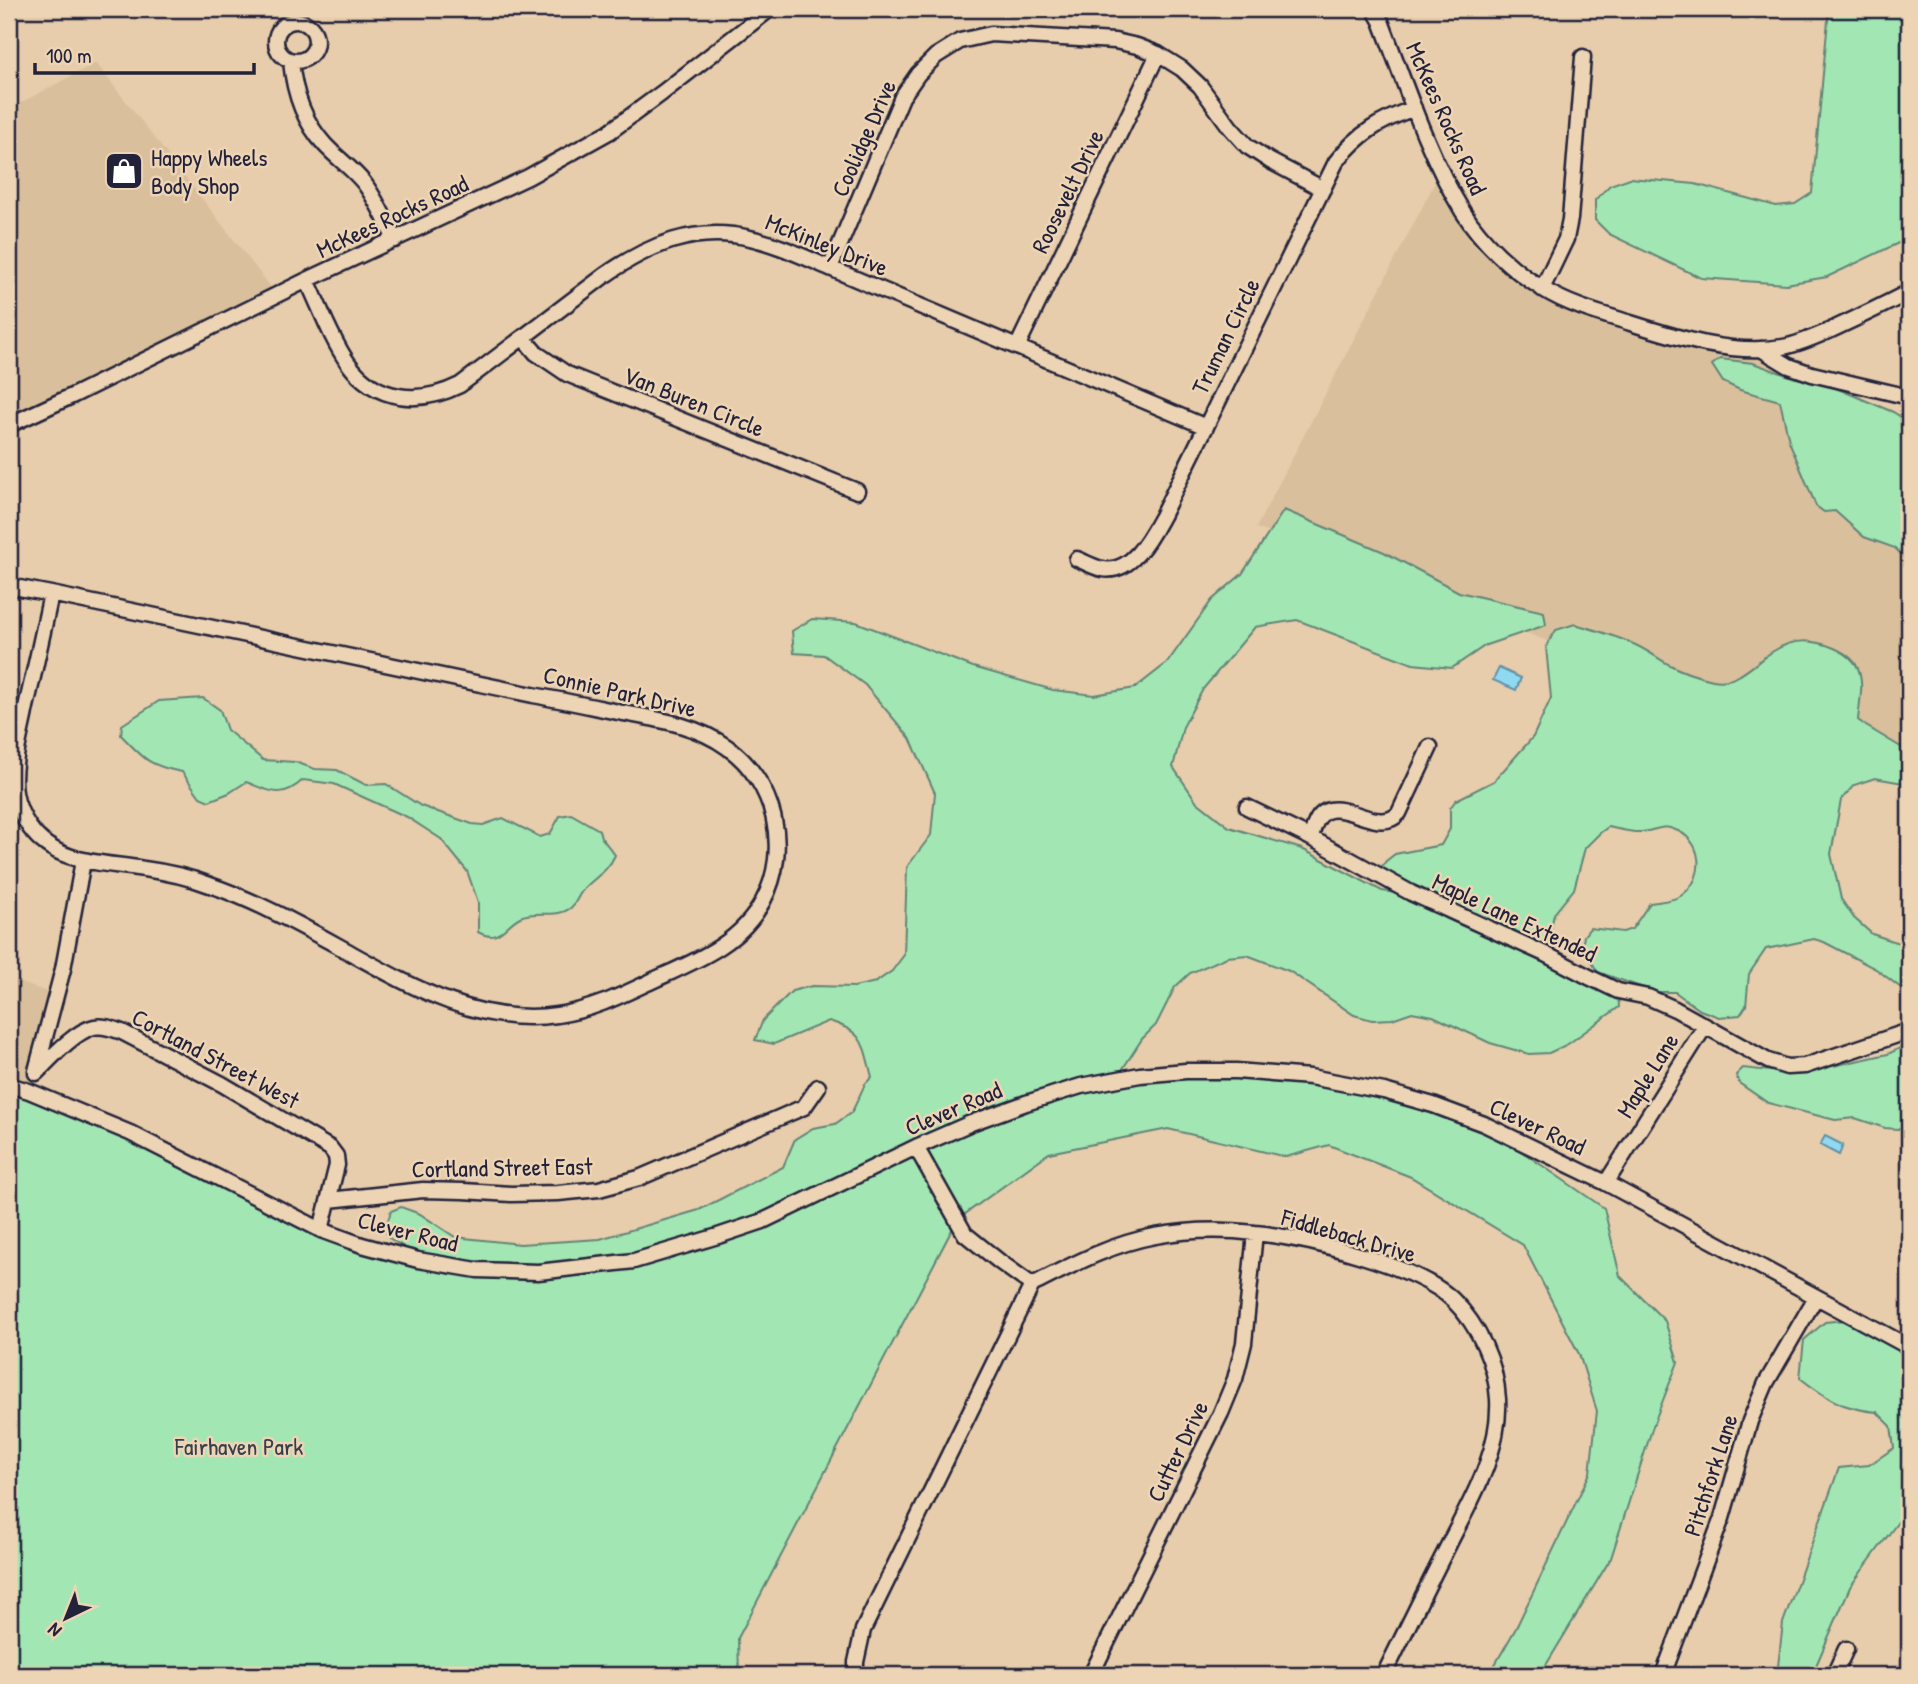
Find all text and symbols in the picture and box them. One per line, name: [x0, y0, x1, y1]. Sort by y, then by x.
scale bar: [35, 32, 254, 76]
street label: McKees Rocks Road: [1399, 37, 1495, 199]
text: 100 m: [46, 41, 92, 70]
street label: Coolidge Drive: [823, 74, 903, 201]
street label: Roosevelt Drive: [1023, 124, 1111, 258]
place label: Happy Wheels Body Shop: [151, 141, 267, 201]
shop icon: Happy Wheels Body Shop: [103, 150, 145, 192]
street label: McKees Rocks Road: [311, 167, 473, 265]
street label: McKinley Drive: [761, 205, 893, 283]
street label: Truman Circle: [1183, 272, 1267, 399]
street label: Van Buren Circle: [619, 358, 770, 444]
street label: Connie Park Drive: [540, 658, 700, 724]
street label: Maple Lane Extended: [1428, 865, 1602, 969]
street label: Cortland Street West: [127, 1000, 306, 1116]
street label: Maple Lane: [1608, 1026, 1686, 1123]
street label: Clever Road: [900, 1073, 1006, 1143]
street label: Clever Road: [1485, 1090, 1591, 1162]
street label: Cortland Street East: [411, 1149, 593, 1185]
street label: Fiddleback Drive: [1277, 1200, 1420, 1270]
street label: Clever Road: [354, 1203, 462, 1259]
street label: Cutter Drive: [1139, 1395, 1215, 1507]
street label: Pitchfork Lane: [1675, 1410, 1745, 1540]
park label: Fairhaven Park: [174, 1430, 303, 1462]
north arrow: [32, 1582, 102, 1652]
text: N: [42, 1617, 67, 1643]

